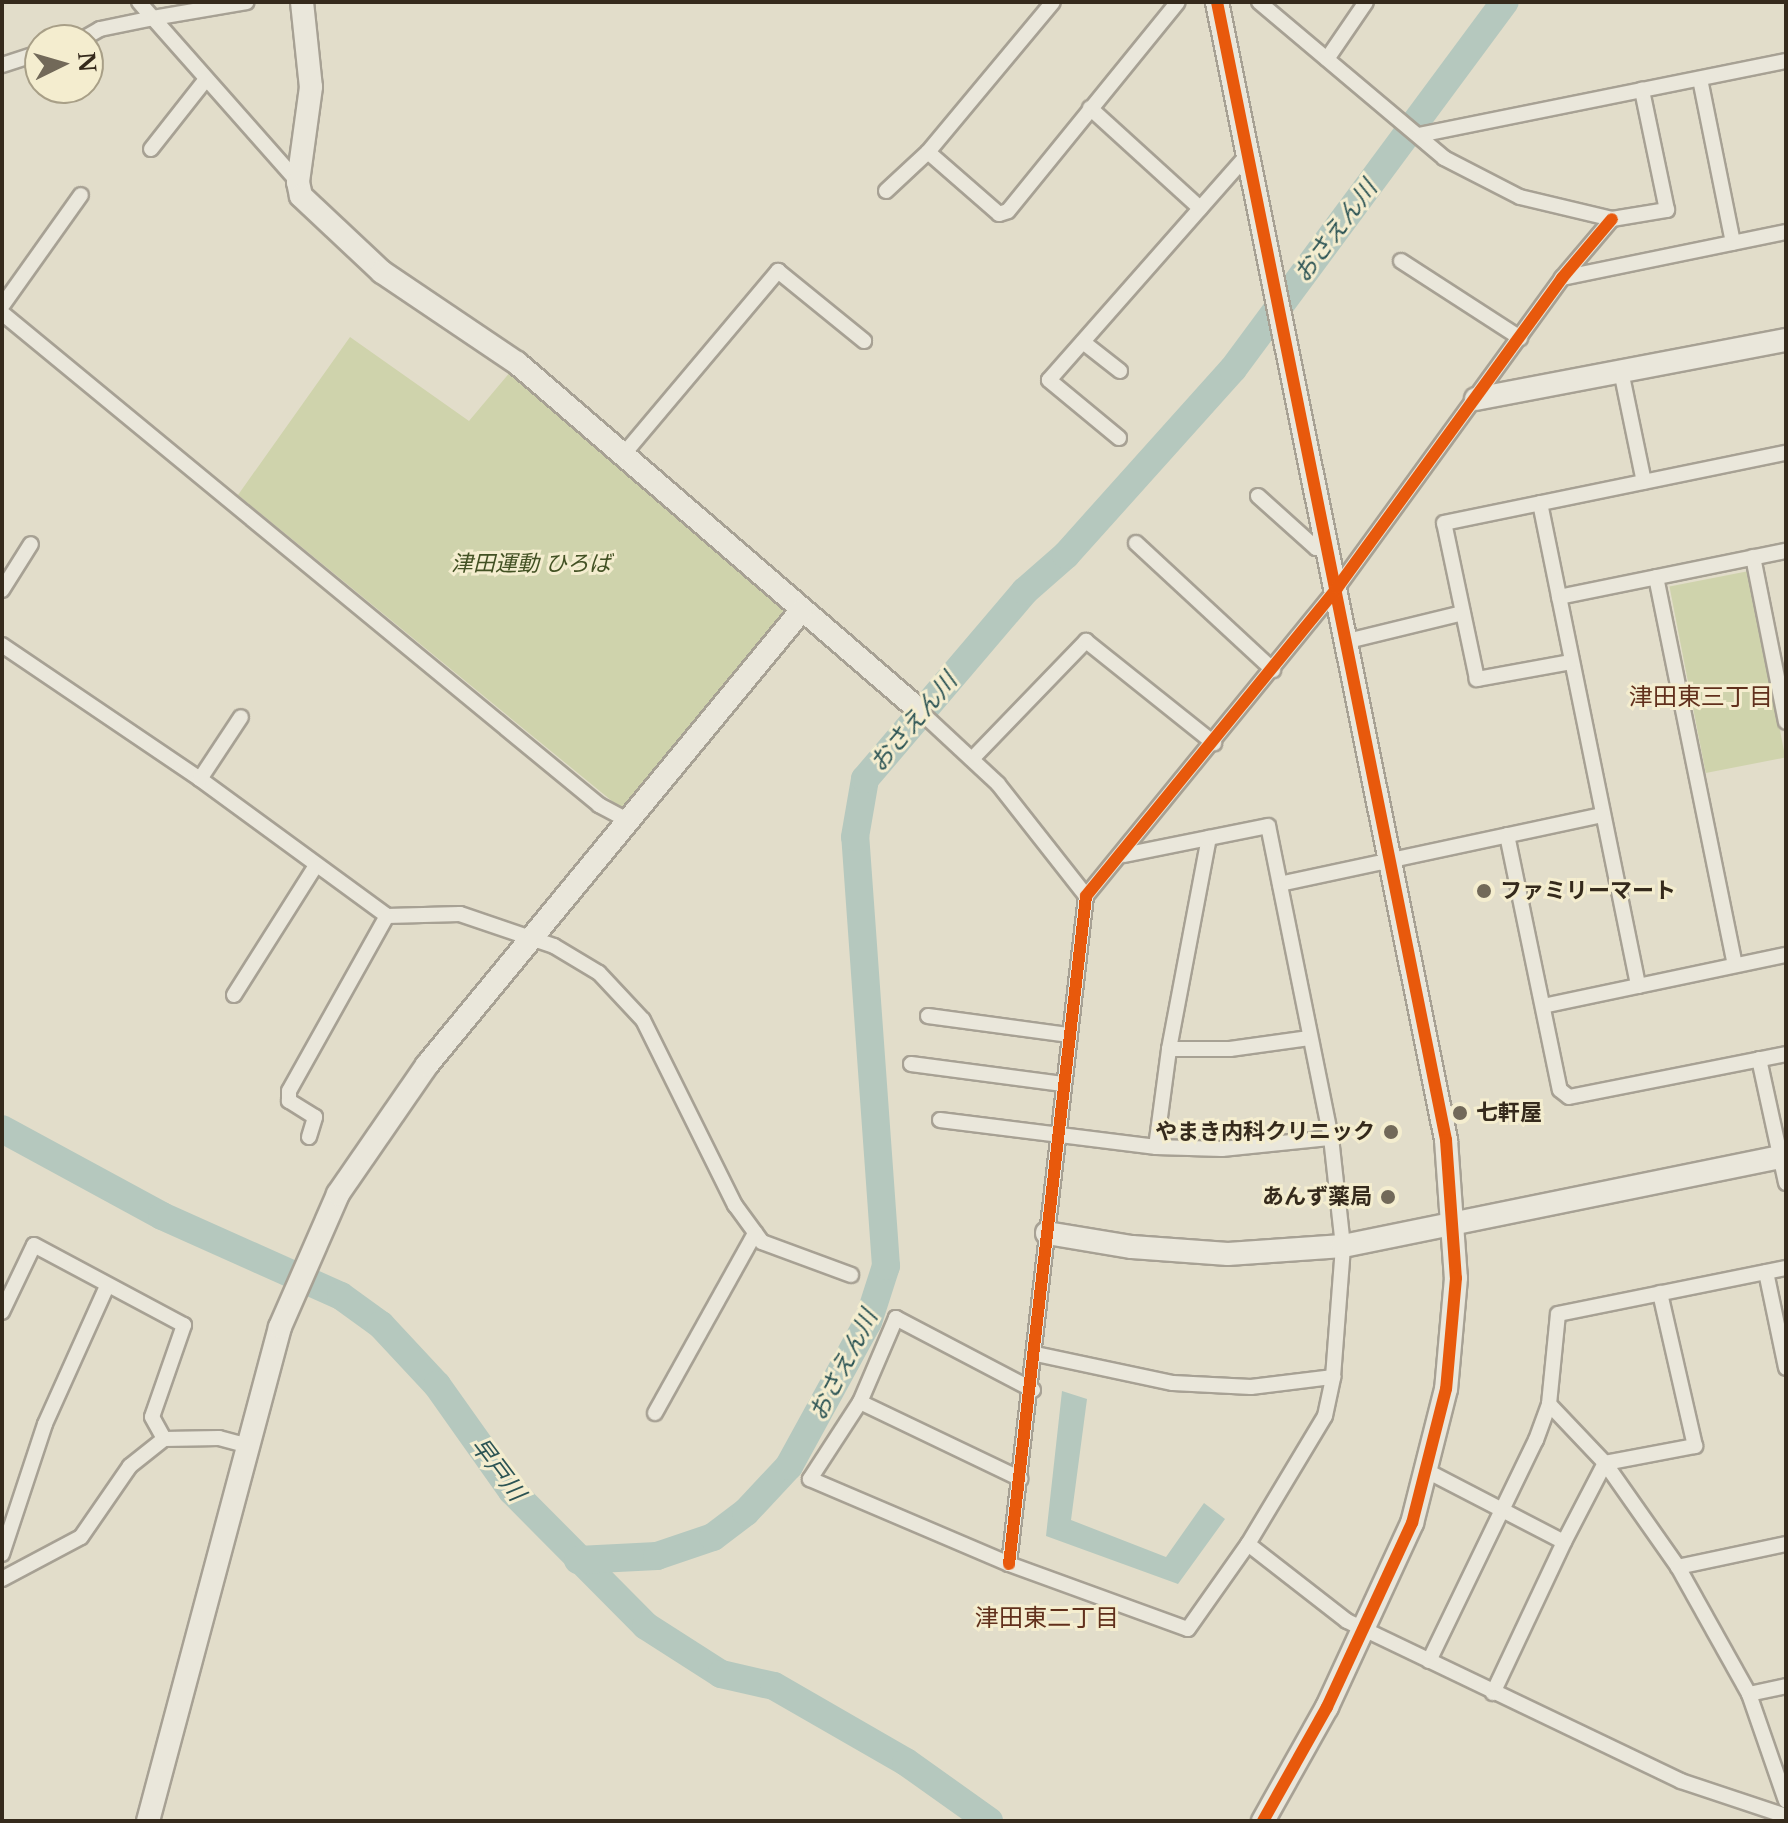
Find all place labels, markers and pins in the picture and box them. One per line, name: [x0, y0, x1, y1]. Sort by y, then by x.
place label: ファミリーマート: [1500, 878, 1676, 904]
marker: ファミリーマート: [1475, 882, 1493, 900]
place label: 七軒屋: [1476, 1100, 1542, 1126]
marker: 七軒屋: [1451, 1104, 1469, 1122]
place label: やまき内科クリニック: [1155, 1119, 1375, 1145]
marker: やまき内科クリニック: [1382, 1123, 1400, 1141]
place label: あんず薬局: [1262, 1184, 1372, 1210]
marker: あんず薬局: [1379, 1188, 1397, 1206]

